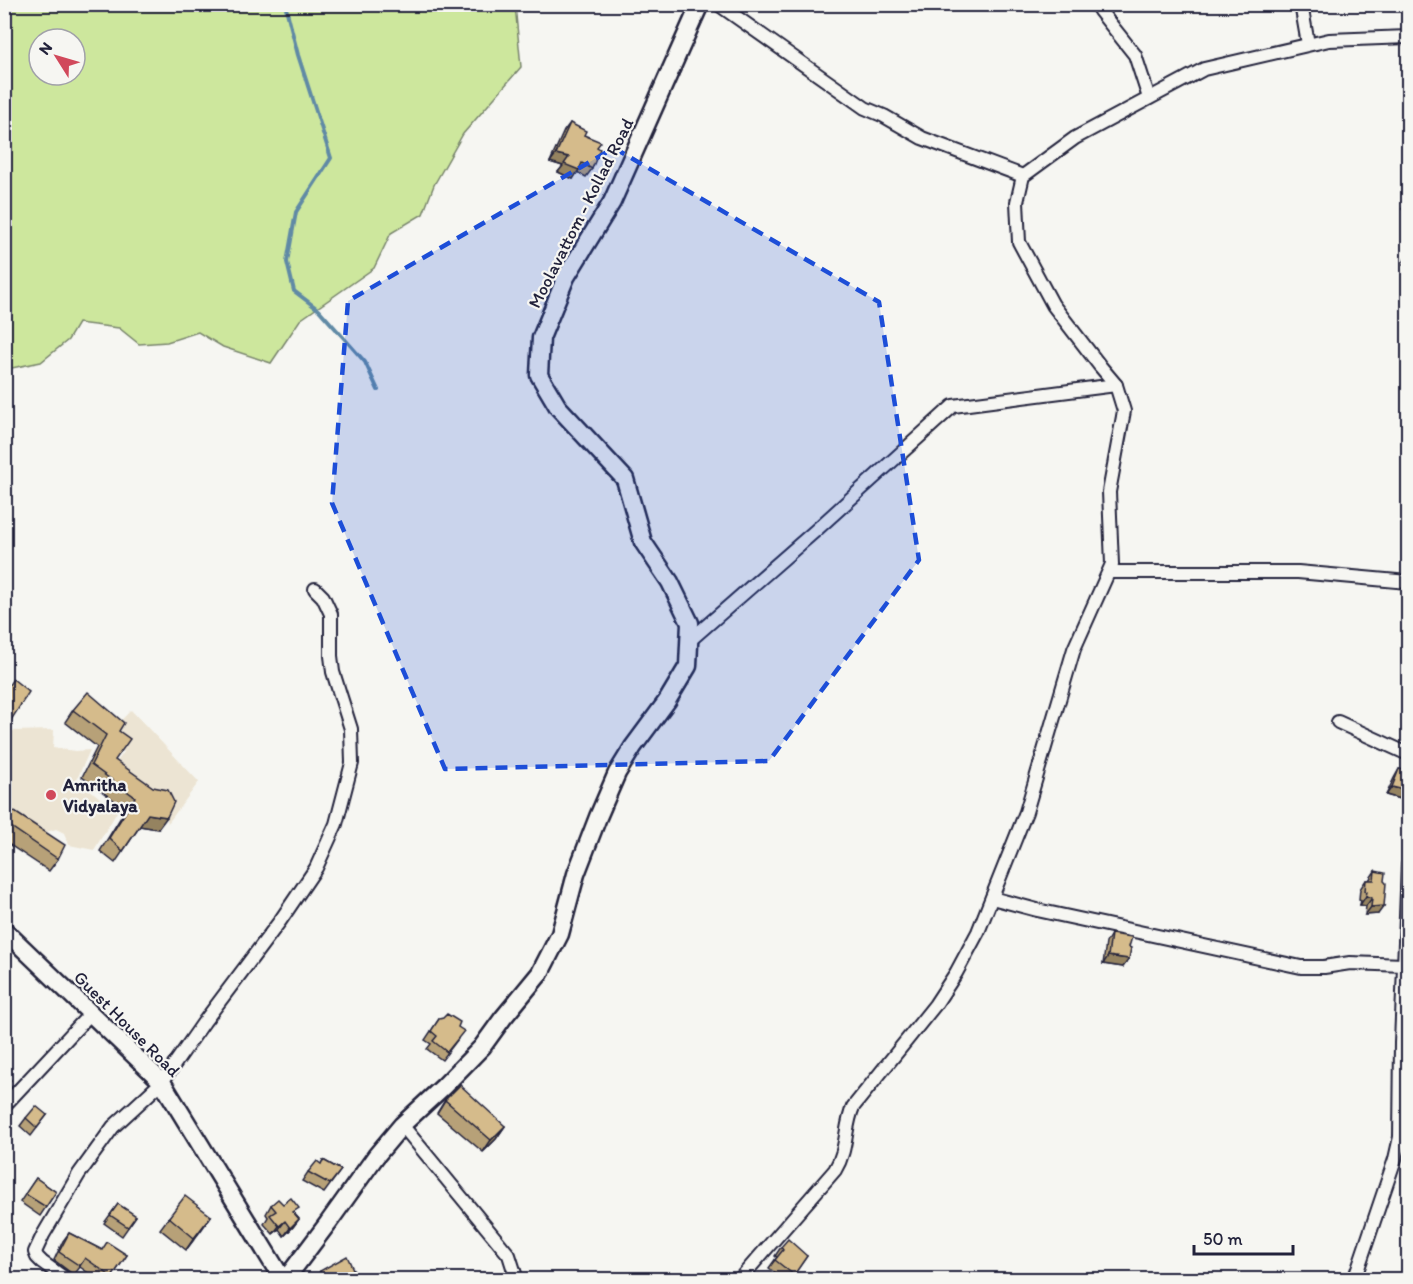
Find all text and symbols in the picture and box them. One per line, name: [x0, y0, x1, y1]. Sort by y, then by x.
north arrow: [27, 27, 87, 87]
text: N: [35, 38, 56, 58]
street label: Moolavattom - Kollad Road: [523, 114, 639, 312]
place label: Amritha Vidyalaya: [62, 774, 138, 817]
marker: Amritha Vidyalaya: [44, 788, 58, 802]
street label: Guest House Road: [69, 966, 185, 1082]
scale bar: [1194, 1218, 1293, 1256]
text: 50 m: [1203, 1228, 1243, 1250]

